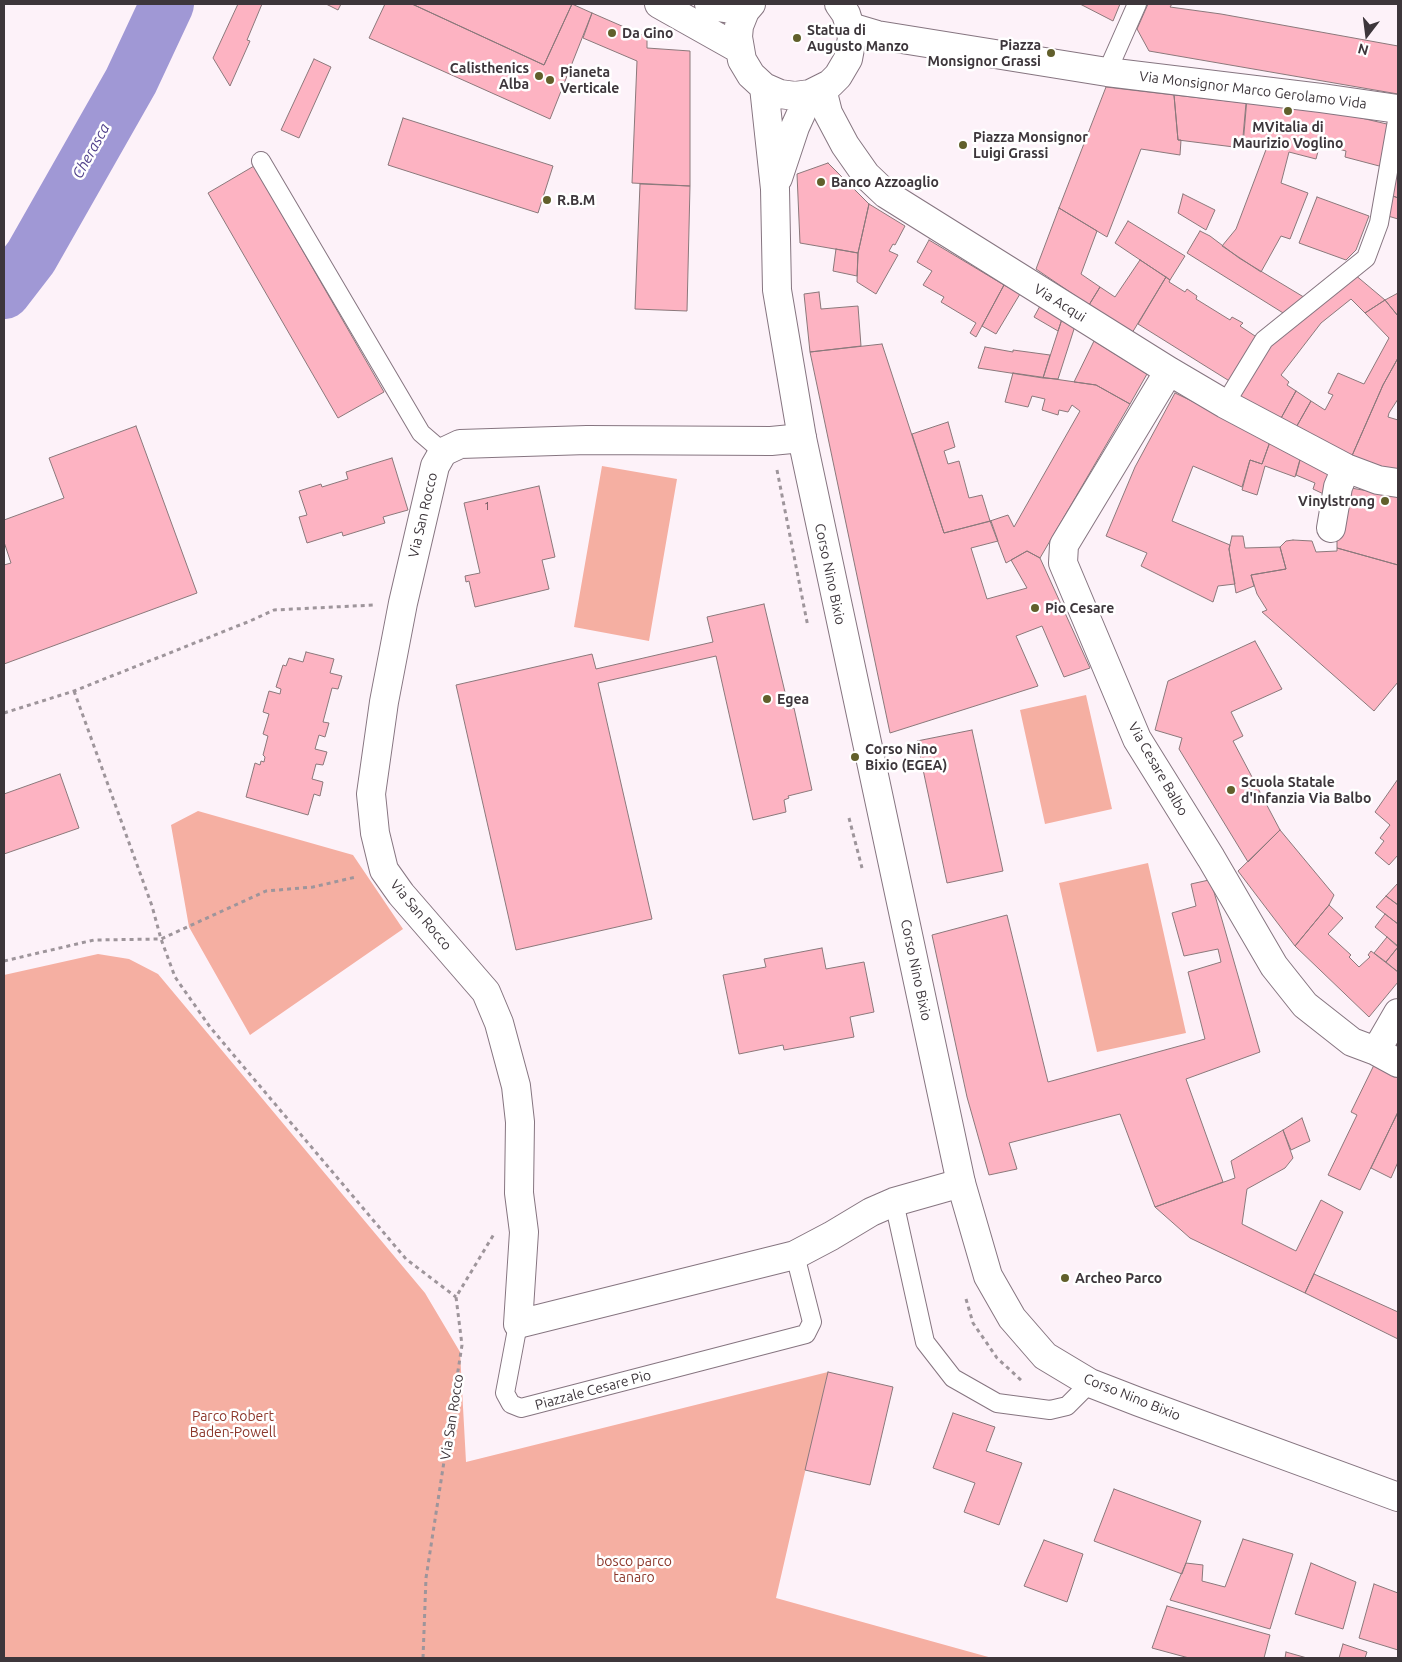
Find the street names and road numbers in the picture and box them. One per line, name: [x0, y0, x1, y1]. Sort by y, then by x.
street label: Via Monsignor Marco Gerolamo Vida: [1138, 68, 1368, 112]
street label: Via Acqui: [1031, 280, 1089, 326]
street label: Via San Rocco: [405, 471, 441, 559]
street label: Corso Nino Bixio: [811, 522, 849, 626]
street label: Via Cesare Balbo: [1124, 719, 1192, 819]
street label: Via San Rocco: [387, 876, 455, 954]
street label: Corso Nino Bixio: [897, 918, 935, 1022]
street label: Piazzale Cesare Pio: [533, 1366, 653, 1414]
street label: Corso Nino Bixio: [1081, 1370, 1183, 1424]
street label: Via San Rocco: [437, 1373, 467, 1461]

